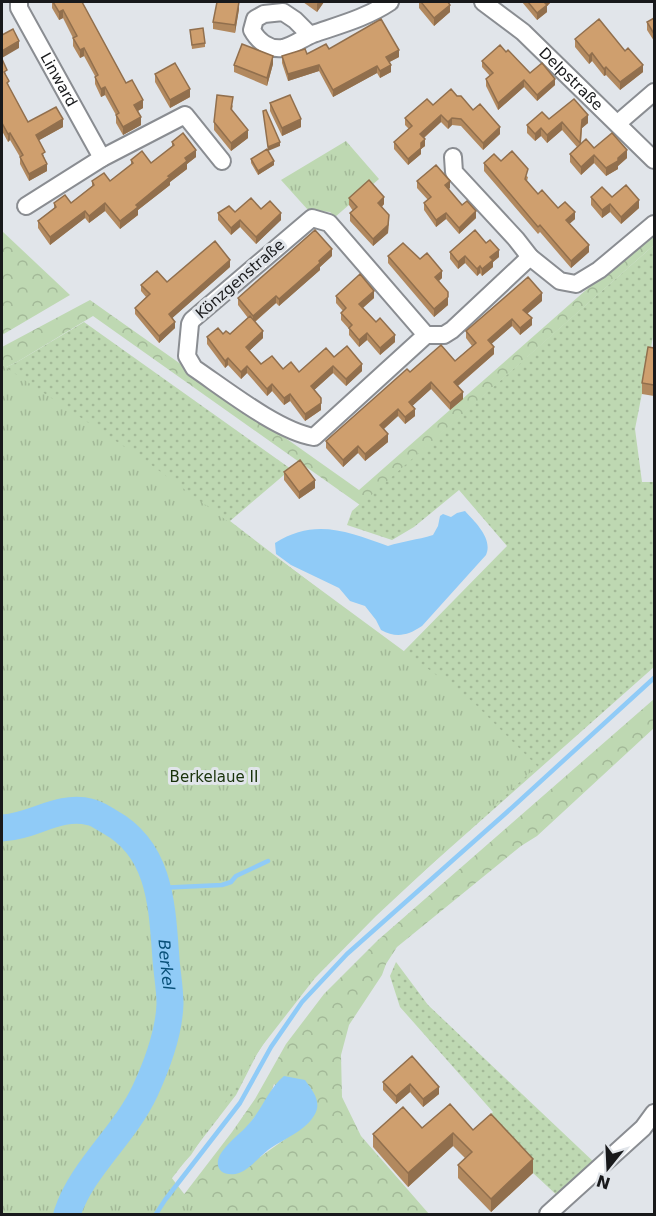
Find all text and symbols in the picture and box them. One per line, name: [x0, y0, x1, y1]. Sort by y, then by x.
street label: Delpstraße: [535, 44, 607, 114]
street label: Linward: [37, 50, 81, 110]
street label: Könzgenstraße: [192, 236, 288, 322]
park label: Berkelaue II: [170, 768, 258, 786]
water label: Berkel: [155, 939, 178, 991]
north arrow: [578, 1138, 638, 1198]
text: N: [594, 1171, 613, 1193]

